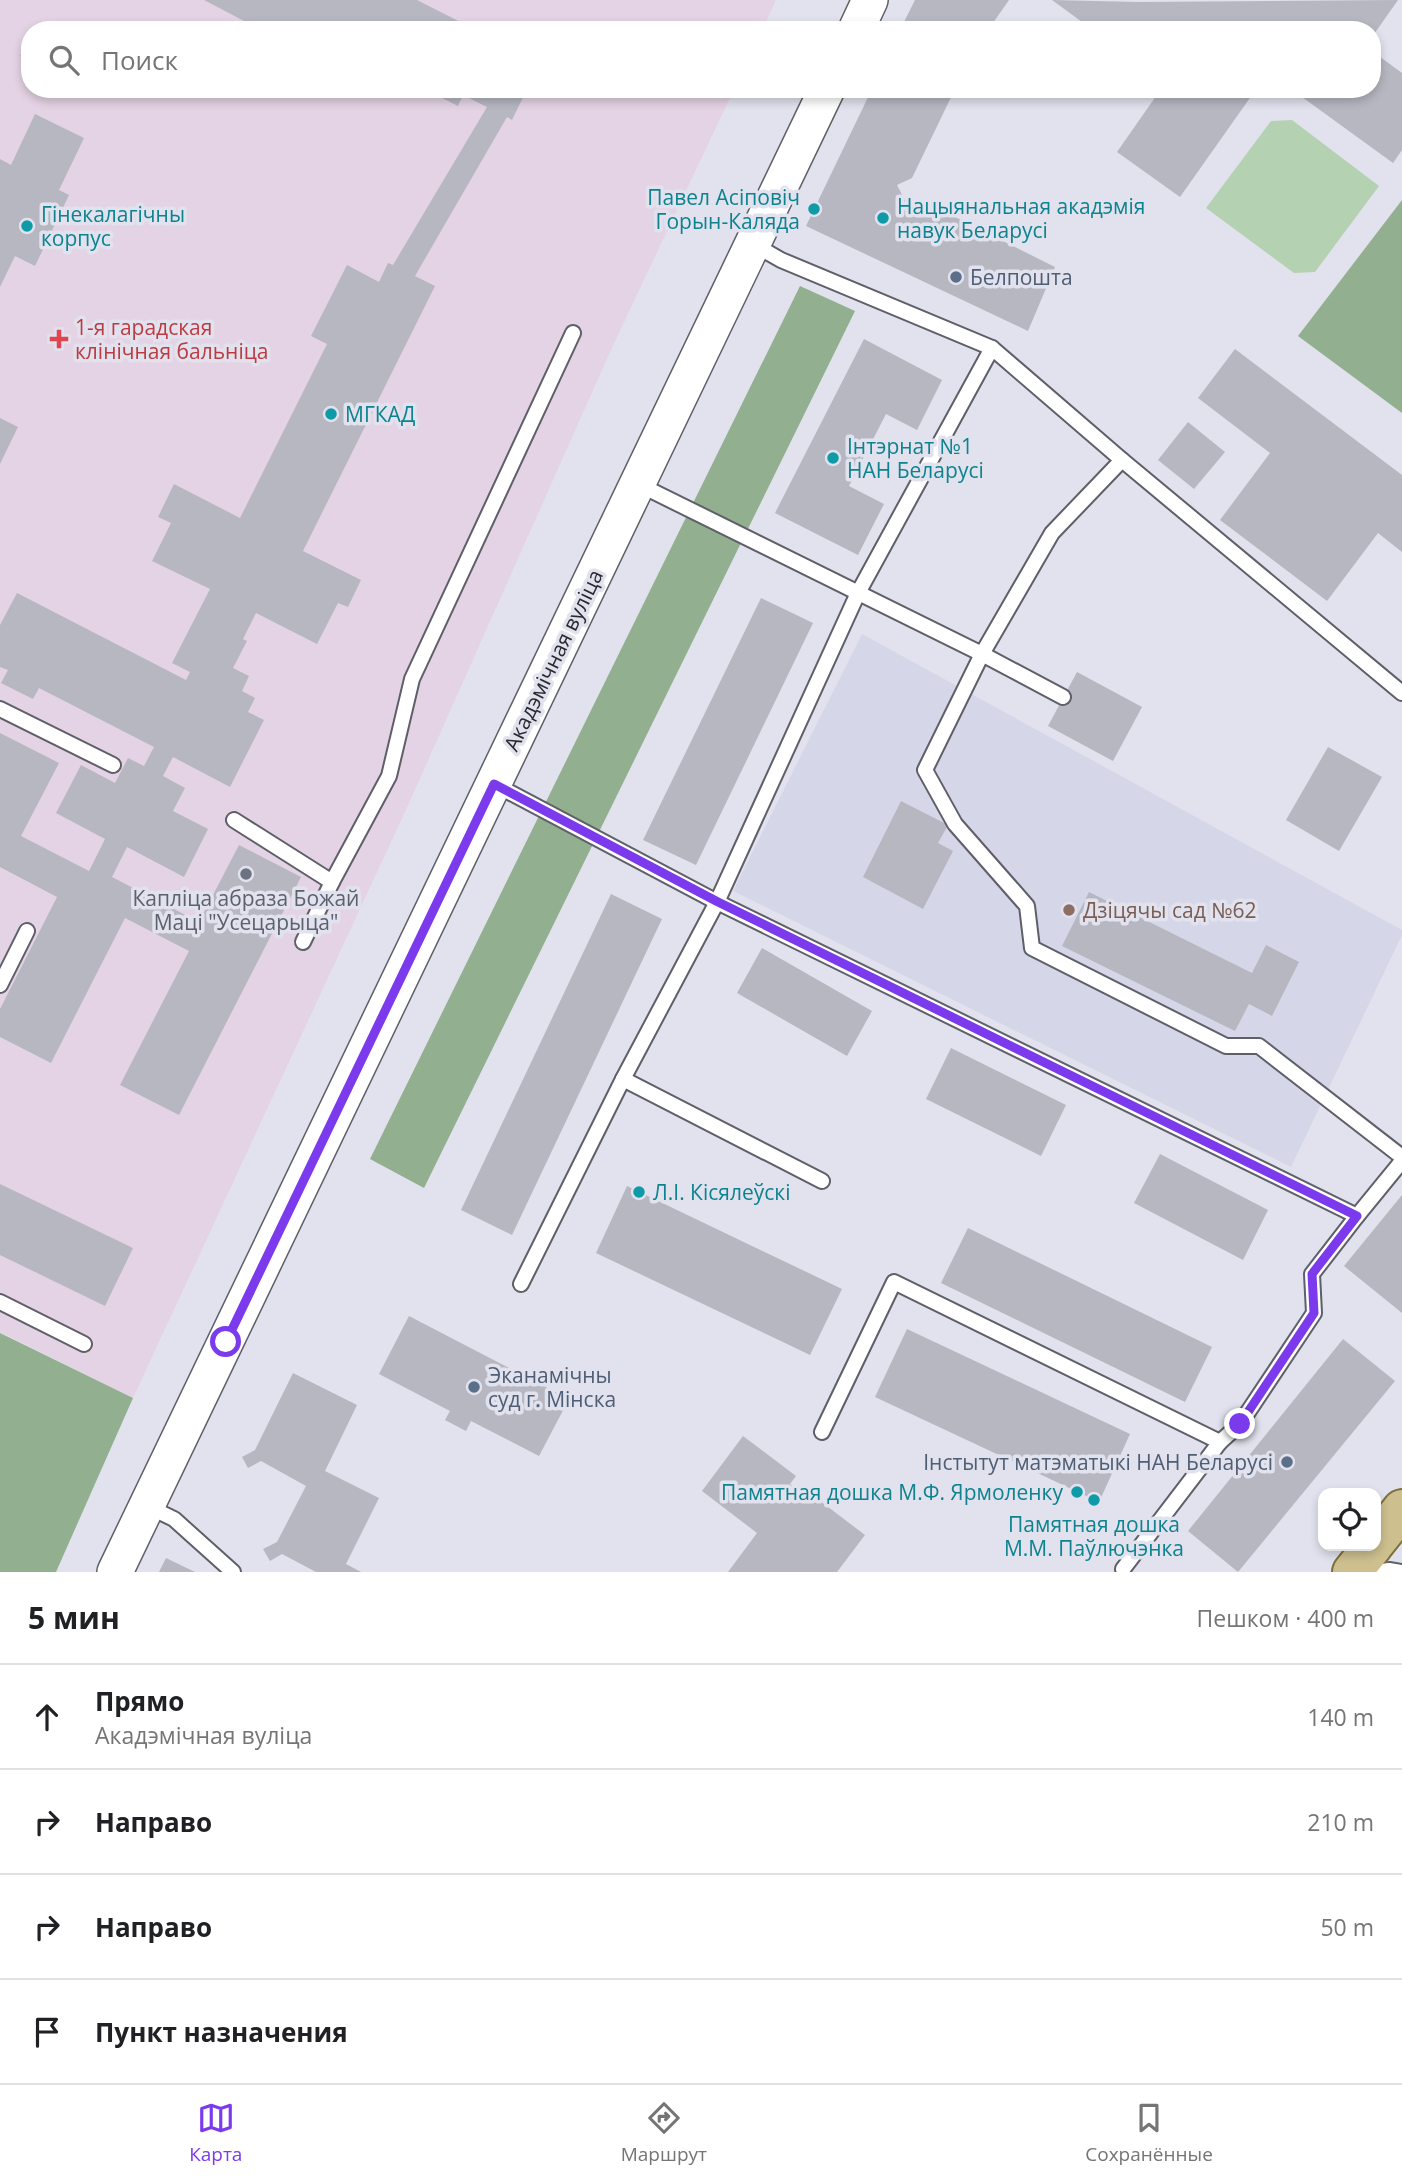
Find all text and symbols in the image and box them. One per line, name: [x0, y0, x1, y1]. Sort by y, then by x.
search box: [21, 21, 1381, 98]
icon: search: [45, 41, 83, 79]
text: Поиск: [101, 42, 178, 78]
place label: Павел Асіповіч Горын-Каляда: [647, 183, 800, 235]
place label: Нацыянальная акадэмія навук Беларусі: [897, 192, 1145, 244]
place label: Гінекалагічны корпус: [41, 200, 185, 252]
marker: Павел Асіповіч Горын-Каляда: [806, 201, 822, 217]
marker: Нацыянальная акадэмія навук Беларусі: [875, 210, 891, 226]
marker: Гінекалагічны корпус: [19, 218, 35, 234]
place label: Белпошта: [970, 263, 1073, 291]
marker: Белпошта: [948, 269, 964, 285]
place label: 1-я гарадская клінічная бальніца: [75, 313, 269, 365]
marker: 1-я гарадская клінічная бальніца: [49, 329, 69, 349]
place label: МГКАД: [345, 400, 415, 428]
marker: МГКАД: [323, 406, 339, 422]
place label: Інтэрнат №1 НАН Беларусі: [847, 432, 984, 484]
marker: Інтэрнат №1 НАН Беларусі: [825, 450, 841, 466]
street label: Акадэмічная вуліца: [497, 565, 609, 755]
marker: Капліца абраза Божай Маці "Усецарыца": [238, 866, 254, 882]
place label: Капліца абраза Божай Маці "Усецарыца": [133, 884, 359, 936]
place label: Дзіцячы сад №62: [1083, 896, 1257, 924]
marker: Дзіцячы сад №62: [1061, 902, 1077, 918]
place label: Л.І. Кісялеўскі: [653, 1178, 790, 1206]
marker: Л.І. Кісялеўскі: [631, 1184, 647, 1200]
route start: [210, 1326, 241, 1357]
place label: Эканамічны суд г. Мінска: [488, 1361, 616, 1413]
marker: Эканамічны суд г. Мінска: [466, 1379, 482, 1395]
route end: [1224, 1408, 1255, 1439]
place label: Інстытут матэматыкі НАН Беларусі: [923, 1448, 1273, 1476]
marker: Інстытут матэматыкі НАН Беларусі: [1279, 1454, 1295, 1470]
place label: Памятная дошка М.Ф. Ярмоленку: [721, 1478, 1063, 1506]
marker: Памятная дошка М.Ф. Ярмоленку: [1069, 1484, 1085, 1500]
map controls: [1318, 1488, 1381, 1551]
button: locate: [1318, 1488, 1381, 1551]
marker: Памятная дошка М.М. Паўлючэнка: [1086, 1492, 1102, 1508]
place label: Памятная дошка М.М. Паўлючэнка: [1004, 1510, 1184, 1562]
text: 5 мин: [28, 1597, 120, 1638]
text: Пешком · 400 m: [1197, 1602, 1374, 1634]
text: Прямо: [95, 1683, 184, 1719]
icon: ahead: [28, 1698, 66, 1736]
text: 140 m: [1307, 1701, 1374, 1733]
text: Акадэмічная вуліца: [95, 1719, 312, 1751]
icon: right: [28, 1803, 66, 1841]
text: Направо: [95, 1804, 212, 1840]
text: 210 m: [1307, 1806, 1374, 1838]
icon: right: [28, 1908, 66, 1946]
text: Направо: [95, 1909, 212, 1945]
text: 50 m: [1320, 1911, 1374, 1943]
icon: arrive: [28, 2013, 66, 2051]
text: Пункт назначения: [95, 2014, 348, 2050]
tab: Карта: [189, 2099, 242, 2167]
tab: Маршрут: [621, 2099, 707, 2167]
tab: Сохранённые: [1085, 2099, 1213, 2167]

